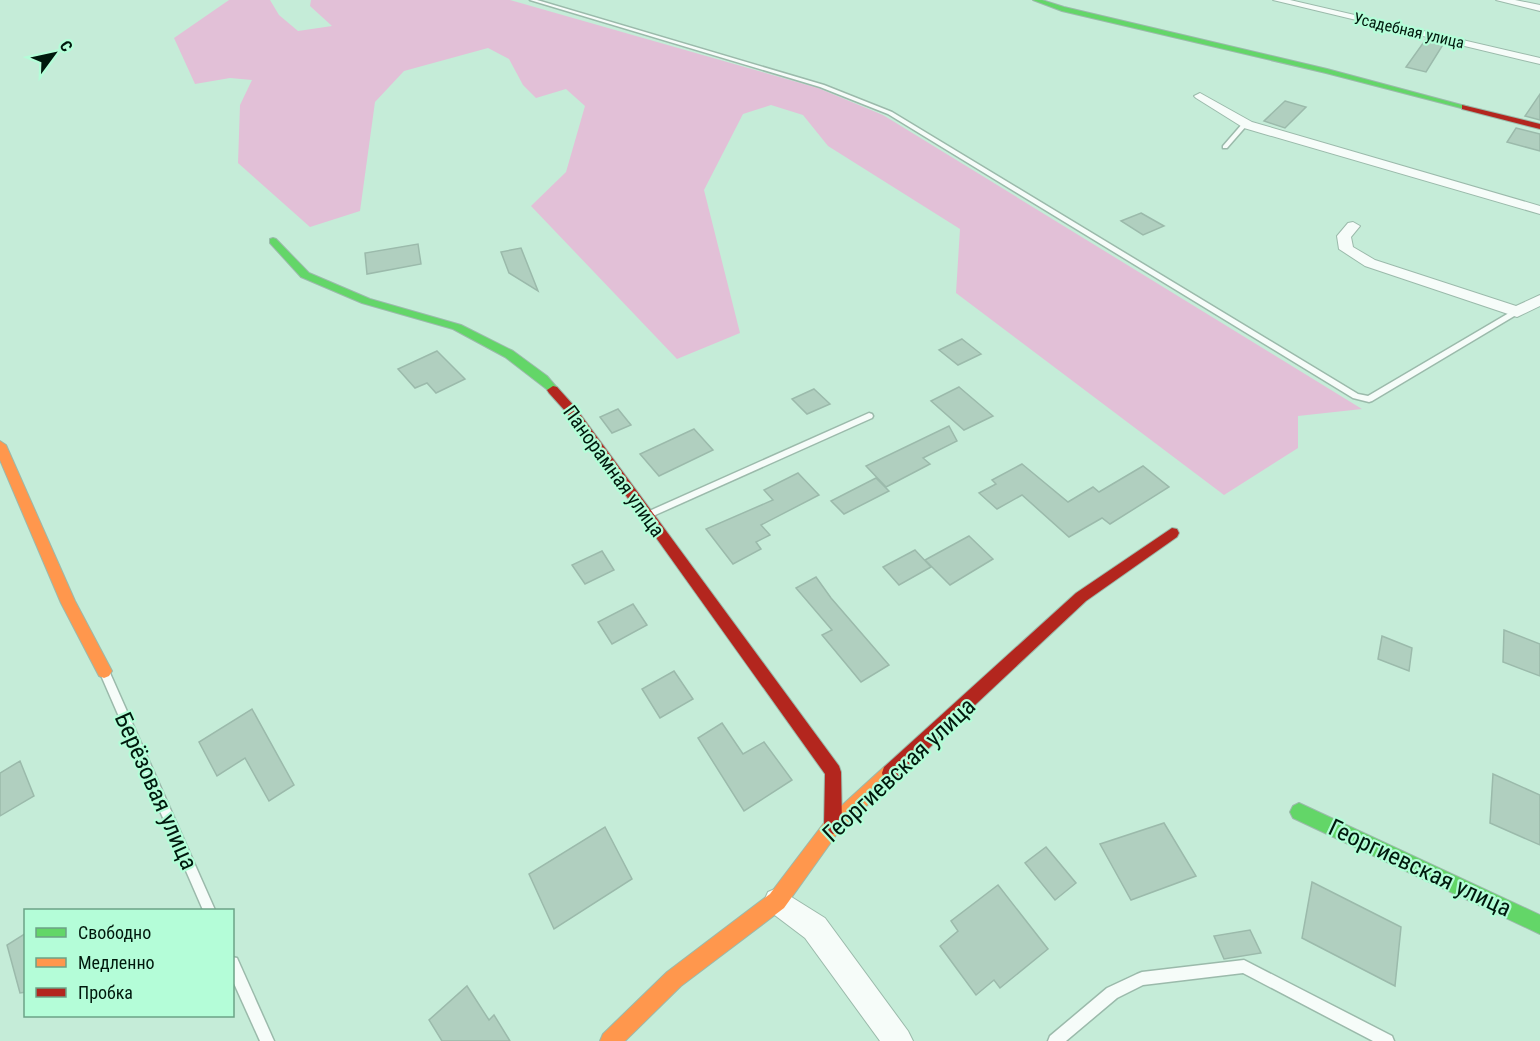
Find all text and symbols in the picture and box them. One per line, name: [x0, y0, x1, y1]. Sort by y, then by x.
street label: Усадебная улица: [1352, 9, 1466, 52]
north arrow: [24, 24, 84, 84]
text: С: [56, 37, 77, 55]
street label: Панорамная улица: [558, 400, 670, 542]
street label: Георгиевская улица: [817, 692, 981, 848]
street label: Берёзовая улица: [109, 708, 203, 874]
street label: Георгиевская улица: [1324, 813, 1516, 923]
legend: [24, 909, 234, 1017]
text: Свободно: [78, 922, 151, 943]
text: Медленно: [78, 952, 155, 973]
text: Пробка: [78, 982, 133, 1003]

